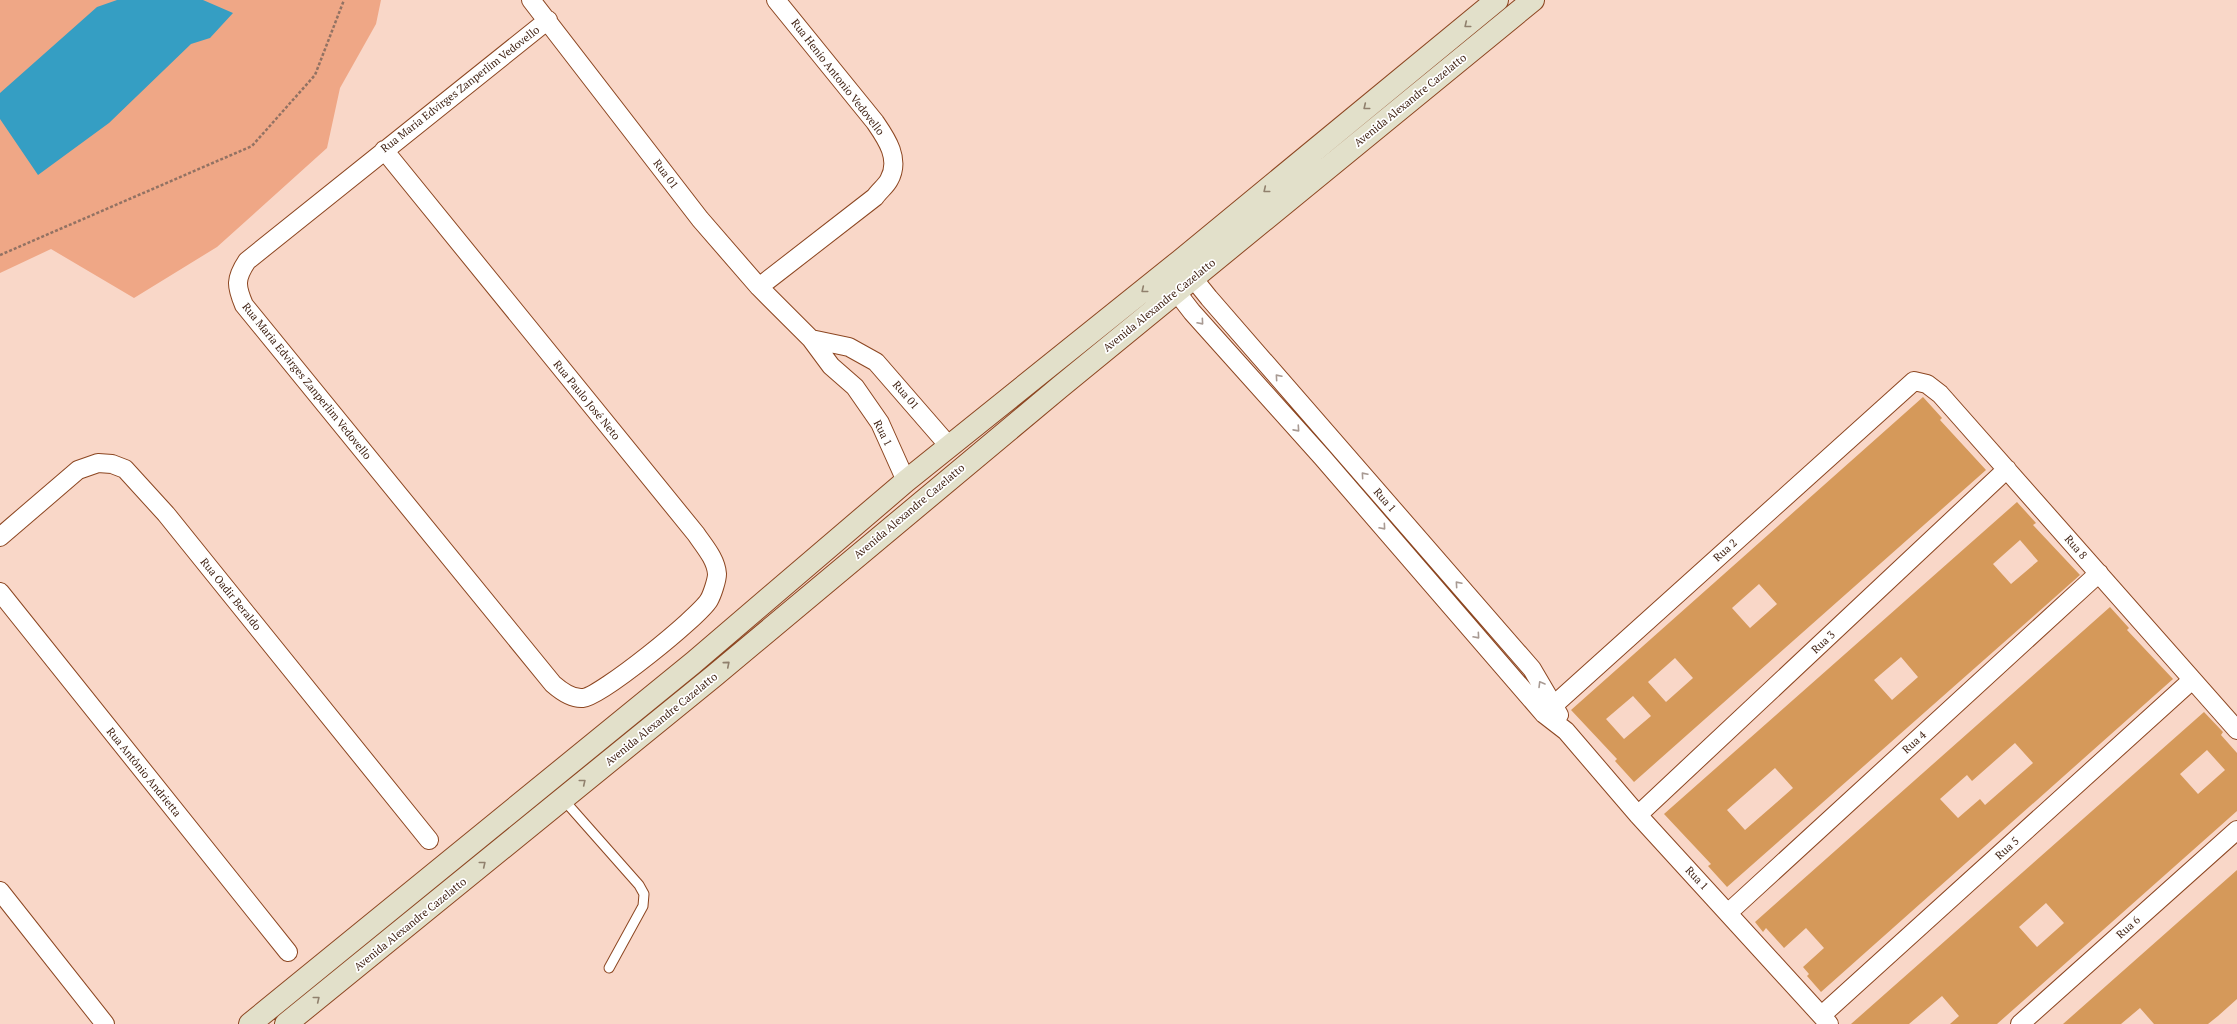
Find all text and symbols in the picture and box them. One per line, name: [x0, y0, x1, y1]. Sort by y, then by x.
street label: Rua Henio Antonio Vedovello: [788, 16, 888, 138]
one-way arrow: [1464, 20, 1471, 27]
street label: Rua Maria Edvirges Zanperlim Vedovello: [378, 23, 542, 155]
street label: Avenida Alexandre Cazelatto: [1351, 50, 1469, 150]
one-way arrow: [1364, 103, 1371, 110]
street label: Rua 01: [650, 156, 682, 192]
one-way arrow: [1264, 186, 1271, 193]
street label: Avenida Alexandre Cazelatto: [1100, 255, 1218, 355]
one-way arrow: [1141, 285, 1148, 292]
street label: Rua Maria Edvirges Zanperlim Vedovello: [239, 300, 375, 462]
one-way arrow: [1196, 317, 1204, 325]
street label: Rua Paulo José Neto: [551, 357, 623, 443]
one-way arrow: [1276, 375, 1283, 382]
street label: Rua 01: [890, 378, 922, 412]
street label: Rua 1: [871, 418, 895, 448]
one-way arrow: [1293, 424, 1300, 432]
street label: Avenida Alexandre Cazelatto: [851, 460, 967, 562]
one-way arrow: [1361, 473, 1368, 480]
street label: Rua 1: [1371, 485, 1399, 515]
one-way arrow: [1378, 522, 1385, 530]
street label: Rua 8: [2062, 532, 2090, 562]
street label: Rua 2: [1710, 536, 1740, 564]
street label: Rua Oadir Beraldo: [198, 555, 264, 633]
one-way arrow: [1456, 581, 1463, 589]
street label: Rua 3: [1808, 627, 1838, 656]
one-way arrow: [1472, 631, 1480, 639]
one-way arrow: [723, 662, 730, 669]
street label: Avenida Alexandre Cazelatto: [602, 669, 720, 769]
one-way arrow: [1539, 681, 1546, 688]
street label: Rua Antônio Andrietta: [104, 725, 185, 820]
street label: Rua 4: [1899, 728, 1929, 756]
one-way arrow: [579, 780, 586, 787]
street label: Rua 5: [1992, 834, 2022, 862]
one-way arrow: [478, 862, 485, 869]
street label: Rua 1: [1683, 863, 1711, 893]
street label: Avenida Alexandre Cazelatto: [351, 874, 469, 974]
street label: Rua 6: [2113, 913, 2143, 941]
one-way arrow: [312, 997, 319, 1004]

